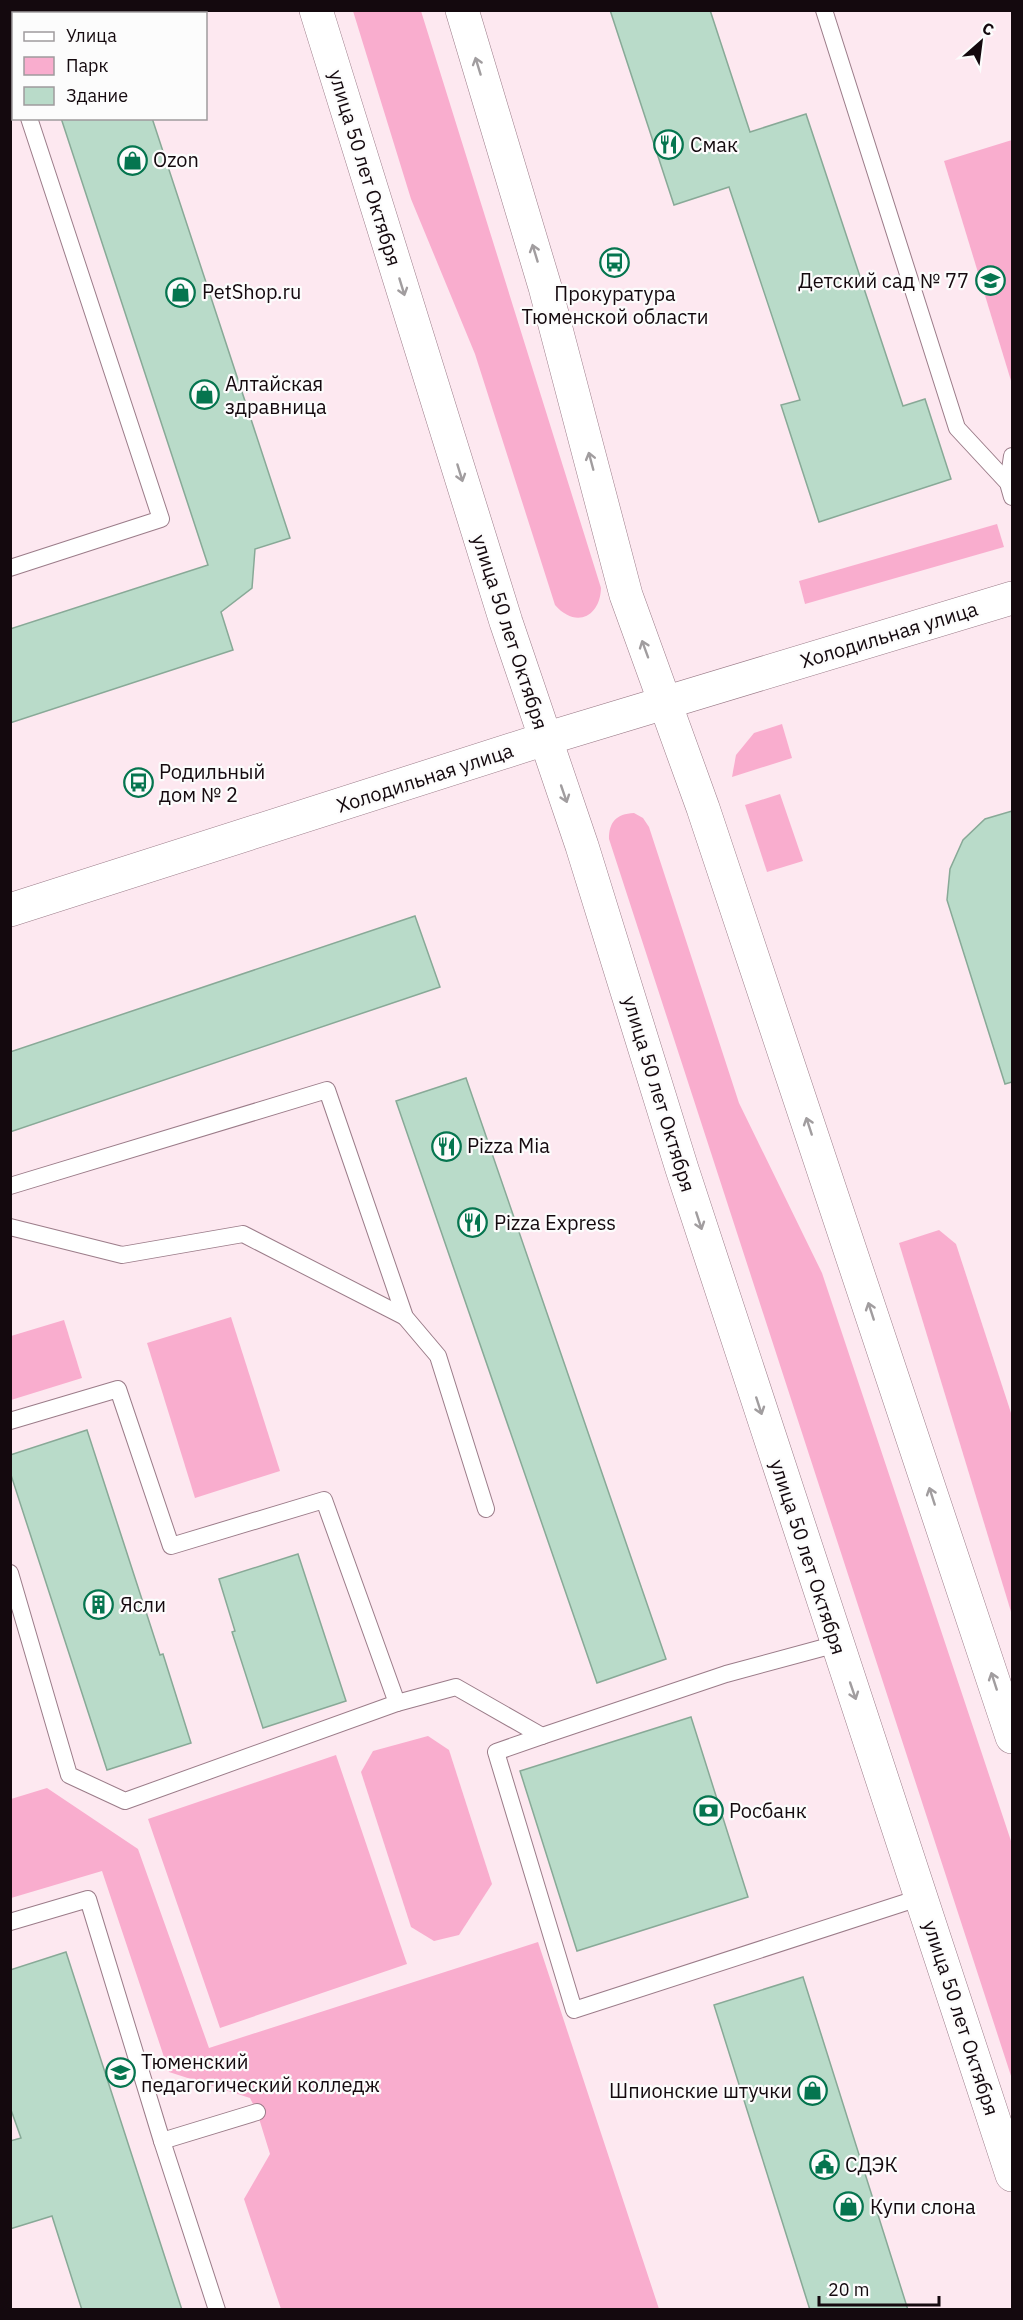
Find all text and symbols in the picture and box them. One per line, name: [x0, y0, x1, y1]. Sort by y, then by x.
legend: [12, 12, 207, 120]
north arrow: [951, 12, 1011, 72]
text: С: [979, 17, 997, 40]
text: Улица: [66, 24, 117, 47]
text: Парк: [66, 54, 109, 77]
one-way arrow: [472, 57, 483, 76]
street label: улица 50 лет Октября: [323, 66, 408, 269]
text: Здание: [66, 84, 128, 107]
restaurant icon: Смак: [653, 129, 685, 161]
place label: Смак: [690, 131, 738, 158]
shop icon: Ozon: [116, 144, 148, 176]
place label: Ozon: [153, 146, 199, 173]
one-way arrow: [529, 244, 540, 263]
bus stop icon: Прокуратура Тюменской области: [599, 247, 631, 279]
school or university icon: Детский сад № 77: [974, 265, 1006, 297]
place label: Детский сад № 77: [798, 267, 969, 294]
shop icon: PetShop.ru: [165, 276, 197, 308]
one-way arrow: [397, 277, 408, 296]
place label: PetShop.ru: [202, 278, 301, 305]
place label: Прокуратура Тюменской области: [521, 280, 709, 330]
place label: Алтайская здравница: [225, 370, 327, 420]
shop icon: Алтайская здравница: [188, 379, 220, 411]
one-way arrow: [585, 452, 596, 471]
one-way arrow: [455, 463, 466, 482]
street label: улица 50 лет Октября: [466, 531, 555, 733]
street label: Холодильная улица: [797, 595, 981, 674]
one-way arrow: [639, 640, 650, 658]
street label: Холодильная улица: [333, 736, 517, 819]
place label: Родильный дом № 2: [159, 758, 265, 808]
bus stop icon: Родильный дом № 2: [122, 767, 154, 799]
one-way arrow: [560, 784, 571, 803]
street label: улица 50 лет Октября: [617, 992, 702, 1195]
one-way arrow: [803, 1117, 814, 1136]
restaurant icon: Pizza Mia: [430, 1130, 462, 1162]
place label: Pizza Mia: [467, 1132, 550, 1159]
restaurant icon: Pizza Express: [457, 1207, 489, 1239]
place label: Pizza Express: [494, 1209, 616, 1236]
one-way arrow: [694, 1211, 705, 1230]
one-way arrow: [864, 1302, 875, 1321]
one-way arrow: [755, 1396, 766, 1415]
street label: улица 50 лет Октября: [764, 1456, 853, 1658]
one-way arrow: [926, 1487, 937, 1506]
building icon: Ясли: [83, 1589, 115, 1621]
place label: Ясли: [120, 1591, 166, 1618]
one-way arrow: [988, 1672, 999, 1691]
one-way arrow: [848, 1681, 859, 1700]
bank icon: Росбанк: [692, 1795, 724, 1827]
place label: Росбанк: [729, 1797, 807, 1824]
street label: улица 50 лет Октября: [917, 1917, 1006, 2119]
place label: Тюменский педагогический колледж: [141, 2048, 380, 2098]
school or university icon: Тюменский педагогический колледж: [104, 2057, 136, 2089]
shop icon: Шпионские штучки: [797, 2075, 829, 2107]
place label: Шпионские штучки: [609, 2077, 792, 2104]
public building icon: СДЭК: [808, 2149, 840, 2181]
place label: СДЭК: [845, 2151, 898, 2178]
shop icon: Купи слона: [833, 2191, 865, 2223]
place label: Купи слона: [870, 2193, 976, 2220]
scale bar: [819, 2269, 939, 2307]
text: 20 m: [828, 2278, 870, 2301]

